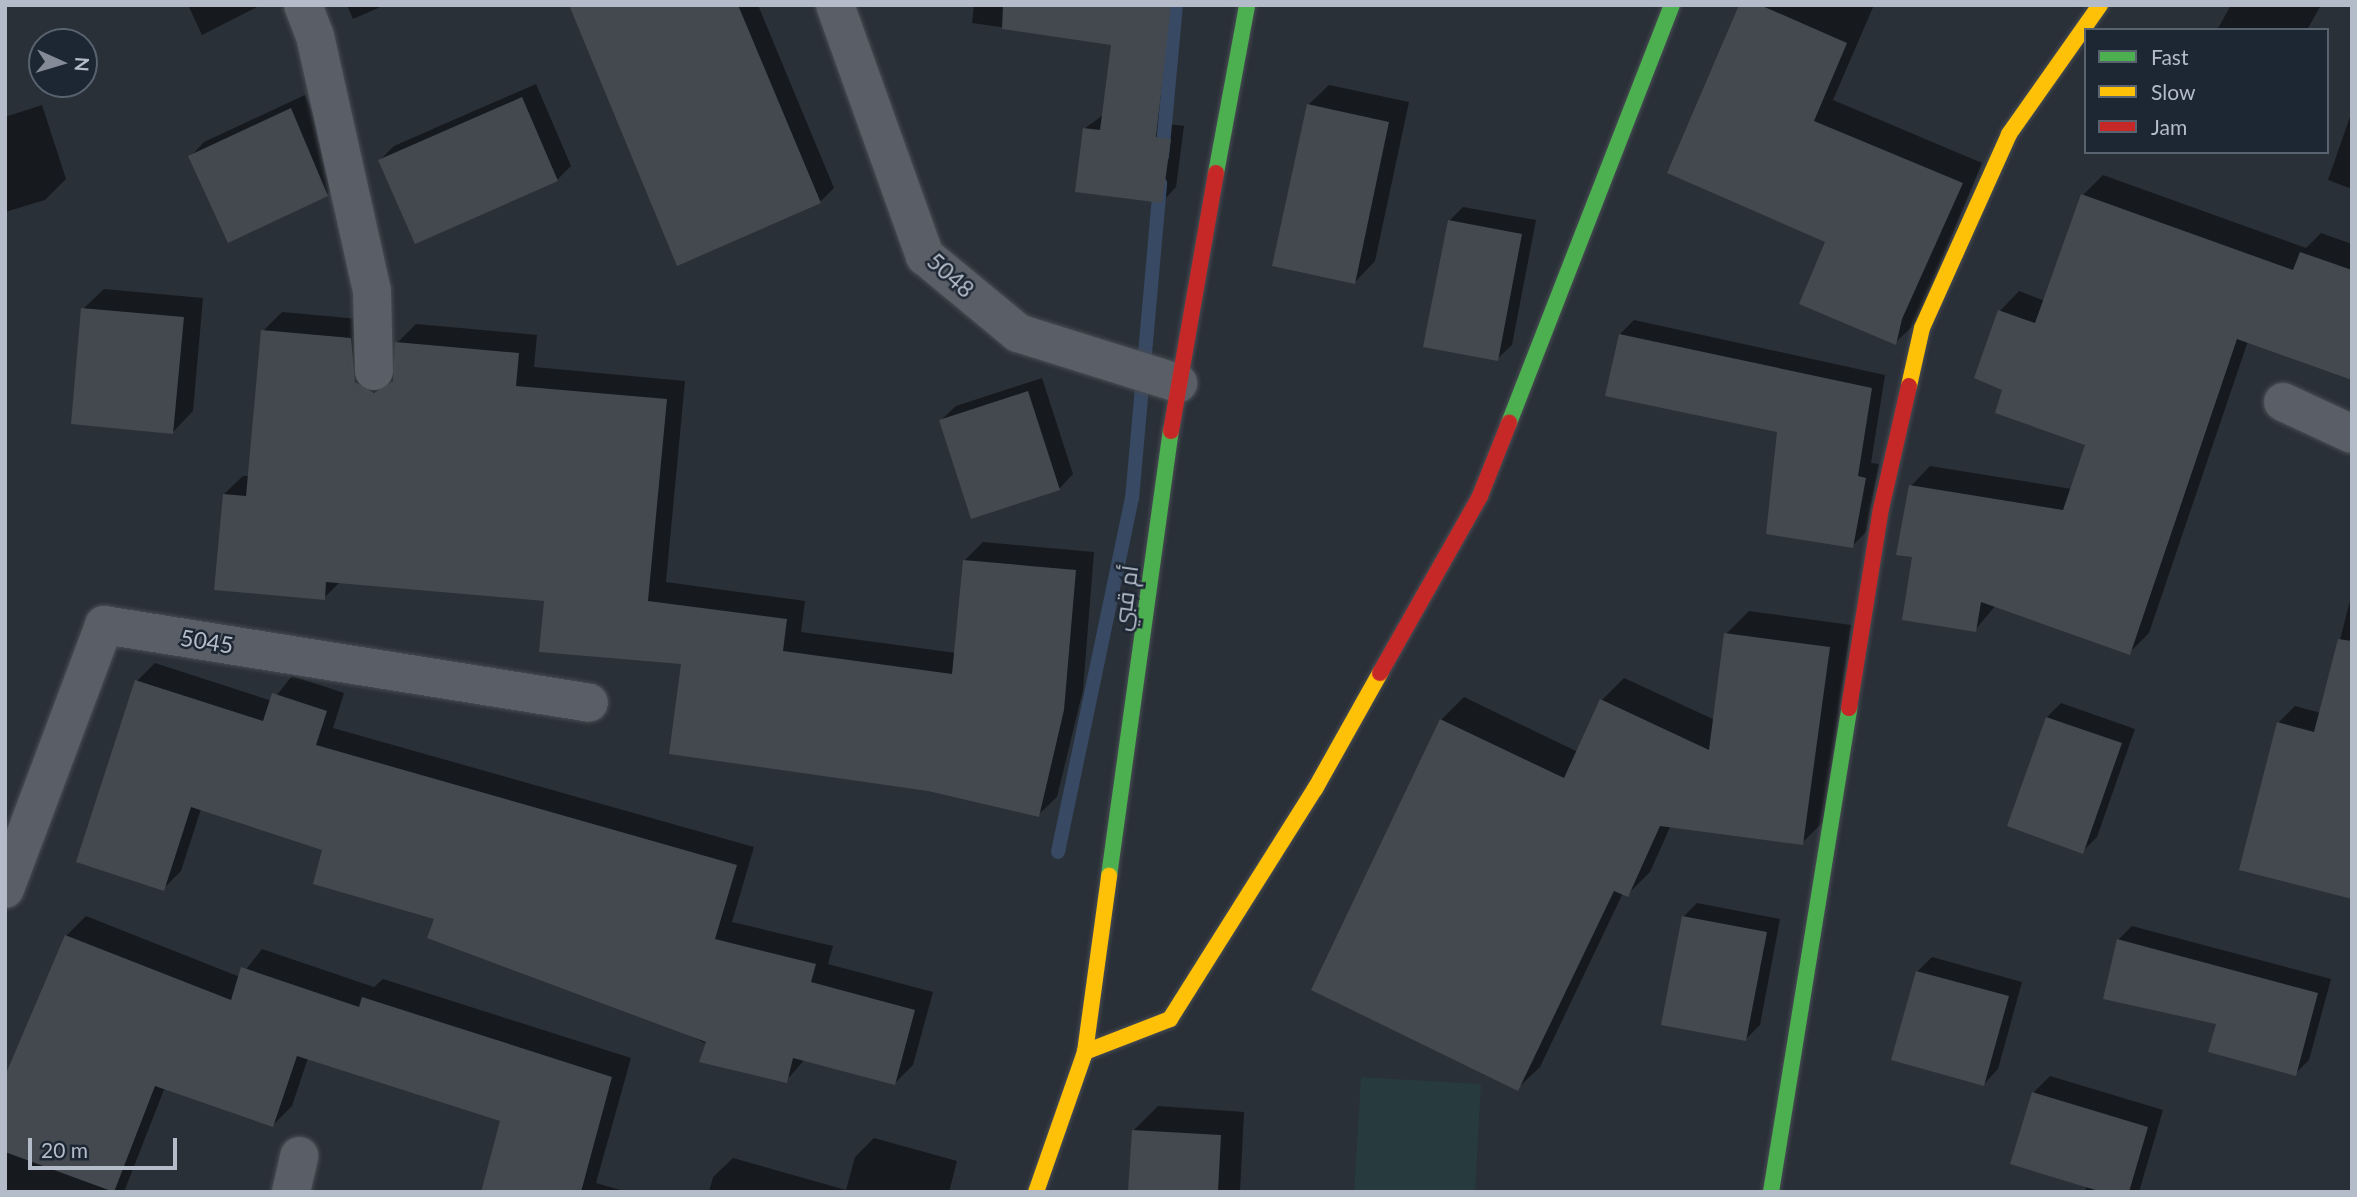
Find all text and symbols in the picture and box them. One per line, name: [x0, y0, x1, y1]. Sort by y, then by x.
north arrow: [28, 28, 98, 98]
legend: [2084, 28, 2329, 154]
text: Fast: [2151, 44, 2188, 69]
text: N: [70, 56, 94, 72]
text: Slow: [2151, 79, 2195, 104]
text: Jam: [2151, 114, 2187, 139]
street label: 5048: [922, 247, 980, 303]
street label: أم قبي: [1107, 563, 1143, 633]
street label: 5045: [178, 623, 236, 659]
scale bar: [32, 1124, 180, 1168]
text: 20 m: [41, 1137, 88, 1162]

